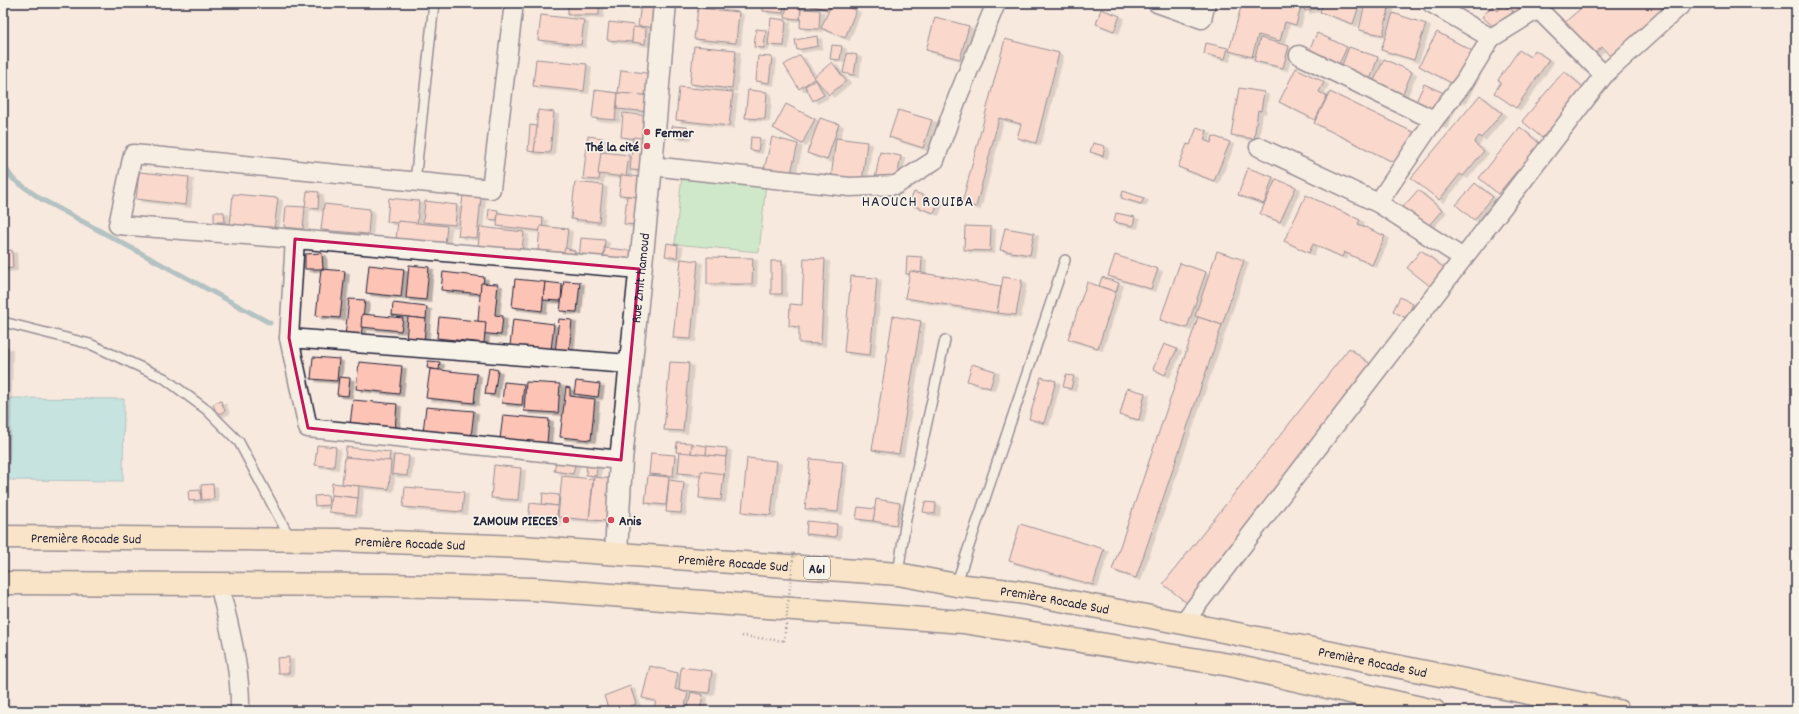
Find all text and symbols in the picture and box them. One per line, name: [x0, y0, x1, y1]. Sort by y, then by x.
place label: Fermer: [655, 124, 694, 144]
marker: Fermer: [642, 127, 652, 137]
place label: Thé la cité: [585, 138, 639, 158]
marker: Thé la cité: [642, 141, 652, 151]
district label: HAOUCH ROUIBA: [862, 191, 974, 214]
street label: Rue Zmit hamoud: [627, 232, 656, 324]
place label: ZAMOUM PIECES: [473, 512, 558, 532]
place label: Anis: [619, 512, 642, 532]
marker: ZAMOUM PIECES: [561, 515, 571, 525]
marker: Anis: [606, 515, 616, 525]
street label: Première Rocade Sud: [31, 529, 141, 550]
street label: Première Rocade Sud: [354, 533, 466, 557]
street label: Première Rocade Sud: [677, 550, 789, 578]
road number: A61: [804, 557, 830, 579]
street label: Première Rocade Sud: [999, 582, 1111, 621]
street label: Première Rocade Sud: [1316, 643, 1429, 684]

